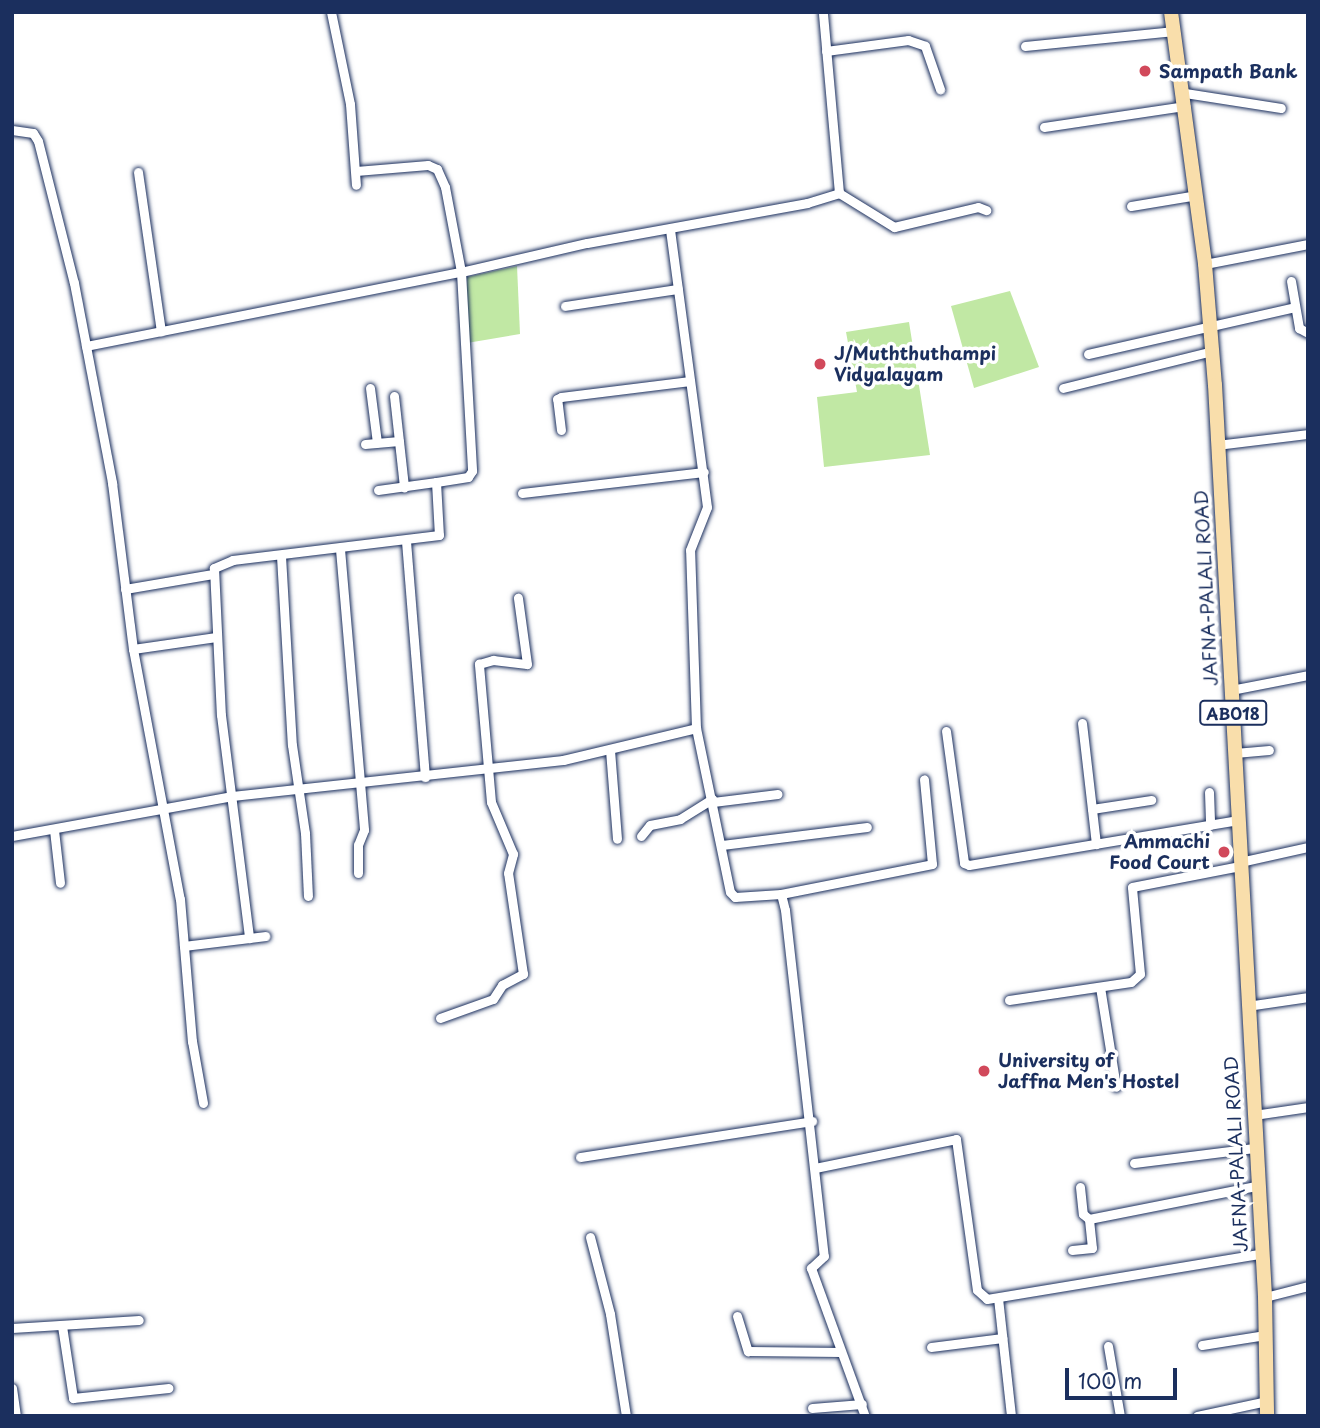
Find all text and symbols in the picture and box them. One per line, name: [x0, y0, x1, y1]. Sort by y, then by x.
place label: Sampath Bank: [1159, 60, 1297, 82]
marker: Sampath Bank: [1137, 63, 1153, 79]
place label: J/Muththuthampi Vidyalayam: [834, 343, 996, 386]
marker: J/Muththuthampi Vidyalayam: [812, 356, 828, 372]
street label: JAFNA-PALALI ROAD: [1190, 490, 1222, 686]
road number: AB018: [1198, 700, 1268, 726]
place label: Ammachi Food Court: [1108, 831, 1210, 874]
marker: Ammachi Food Court: [1216, 844, 1232, 860]
place label: University of Jaffna Men's Hostel: [998, 1050, 1180, 1092]
street label: JAFNA-PALALI ROAD: [1220, 1056, 1252, 1252]
marker: University of Jaffna Men's Hostel: [976, 1063, 992, 1079]
scale bar: [1068, 1354, 1180, 1398]
text: 100 m: [1078, 1364, 1142, 1396]

